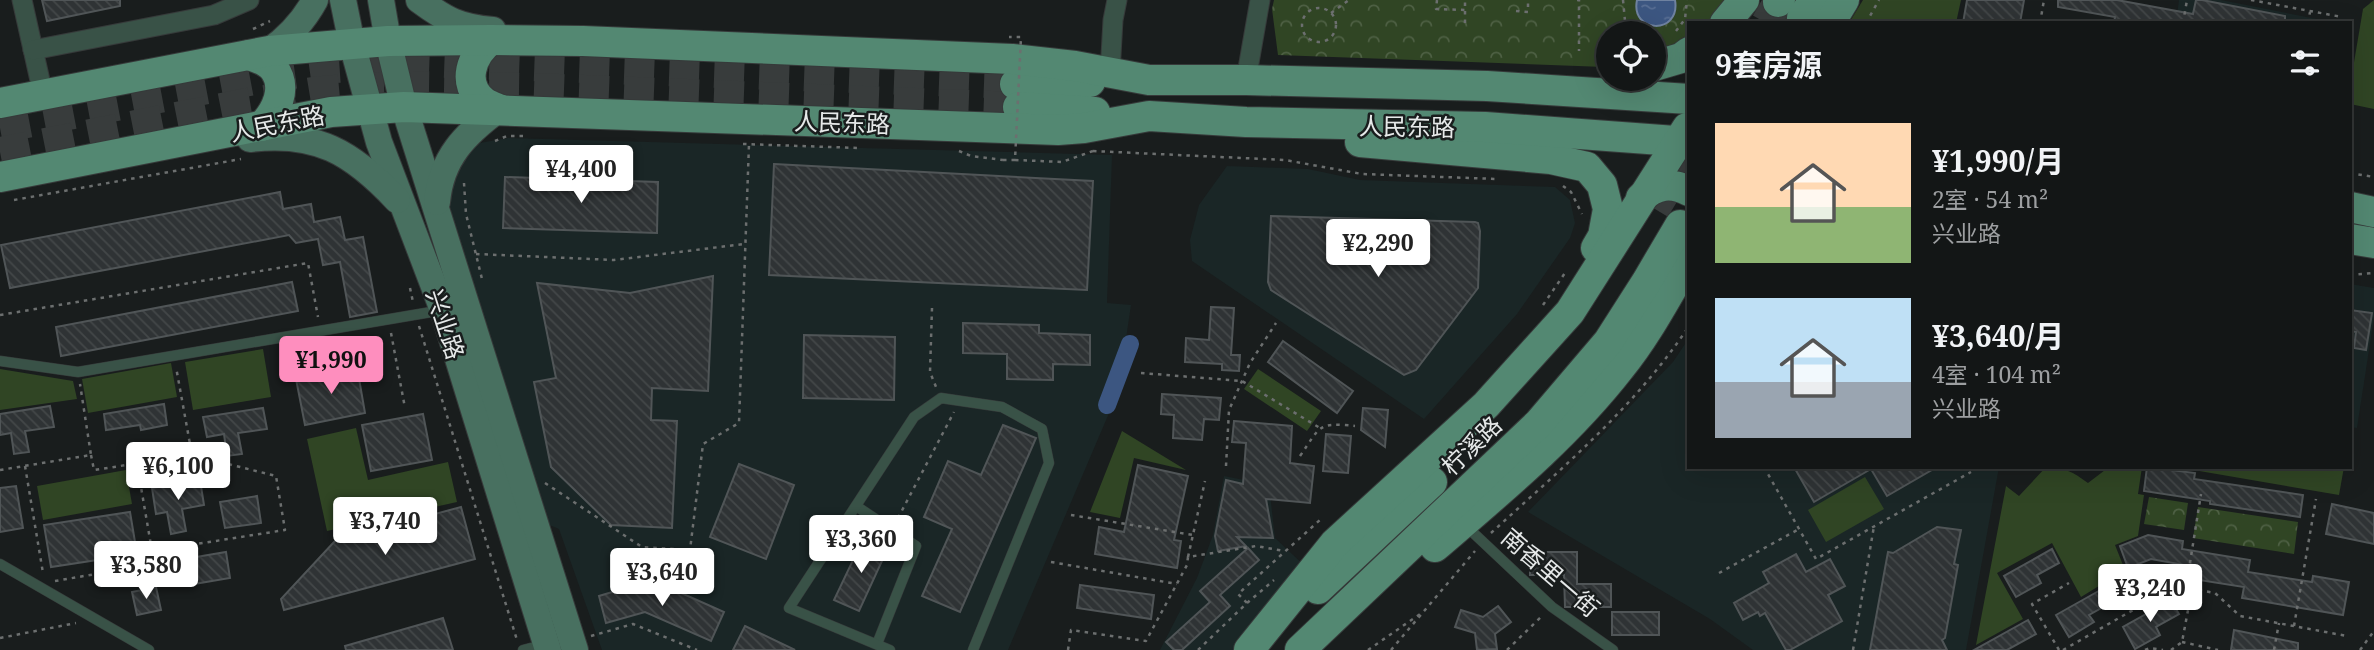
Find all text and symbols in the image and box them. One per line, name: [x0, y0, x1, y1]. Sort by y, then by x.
map controls: [1596, 21, 1666, 91]
button: locate: [1596, 21, 1666, 91]
text: 9套房源: [1715, 44, 1822, 85]
icon: filters: [2286, 44, 2324, 82]
street label: 人民东路: [227, 98, 327, 148]
street label: 人民东路: [793, 104, 891, 140]
street label: 人民东路: [1359, 109, 1455, 143]
text: ¥1,990/月: [1932, 140, 2064, 181]
pin: ¥4,400: [524, 146, 638, 205]
icon: home: [1771, 151, 1855, 235]
text: ¥4,400: [545, 152, 617, 184]
text: 2室 · 54 m²: [1932, 183, 2048, 215]
text: 兴业路: [1932, 217, 2001, 249]
pin: ¥2,290: [1321, 219, 1435, 279]
text: ¥2,290: [1342, 226, 1414, 258]
street label: 兴业路: [419, 285, 473, 363]
text: ¥3,640/月: [1932, 315, 2064, 356]
icon: home: [1771, 326, 1855, 410]
pin: ¥1,990: [274, 336, 388, 396]
text: ¥1,990: [295, 343, 367, 375]
text: 4室 · 104 m²: [1932, 358, 2061, 390]
text: 兴业路: [1932, 392, 2001, 424]
street label: 柠溪路: [1434, 408, 1508, 482]
pin: ¥6,100: [121, 442, 235, 502]
text: ¥6,100: [142, 449, 214, 481]
pin: ¥3,740: [328, 498, 442, 557]
text: ¥3,740: [349, 504, 421, 536]
pin: ¥3,360: [804, 516, 918, 575]
street label: 南香里一街: [1495, 520, 1607, 624]
text: ¥3,360: [825, 522, 897, 554]
pin: ¥3,580: [89, 542, 203, 601]
text: ¥3,580: [110, 548, 182, 580]
pin: ¥3,640: [605, 548, 719, 608]
text: ¥3,640: [626, 555, 698, 587]
pin: ¥3,240: [2093, 564, 2207, 624]
text: ¥3,240: [2114, 571, 2186, 603]

